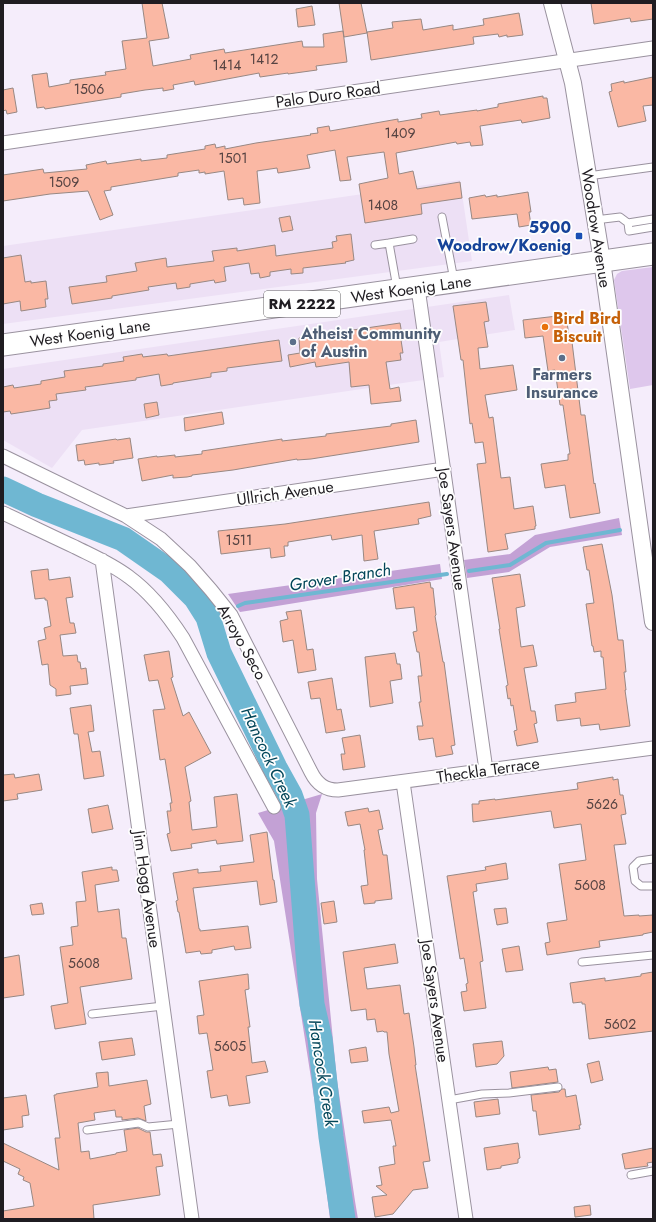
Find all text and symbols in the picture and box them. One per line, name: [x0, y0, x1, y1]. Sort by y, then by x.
house number: 1412: [250, 49, 278, 69]
house number: 1414: [213, 55, 241, 75]
street label: Palo Duro Road: [274, 76, 382, 114]
house number: 1506: [74, 79, 104, 99]
house number: 1409: [385, 123, 415, 143]
house number: 1501: [219, 148, 247, 168]
street label: Woodrow Avenue: [575, 167, 617, 289]
house number: 1509: [49, 172, 79, 192]
house number: 1408: [368, 195, 398, 215]
place label: 5900 Woodrow/Koenig: [437, 216, 571, 257]
marker: 5900 Woodrow/Koenig: [574, 231, 584, 241]
street label: West Koenig Lane: [349, 269, 473, 309]
road number: RM 2222: [264, 291, 340, 317]
place label: Bird Bird Biscuit: [553, 307, 621, 348]
street label: West Koenig Lane: [28, 313, 152, 353]
place label: Atheist Community of Austin: [300, 322, 442, 363]
marker: Bird Bird Biscuit: [540, 322, 550, 332]
marker: Atheist Community of Austin: [288, 337, 298, 347]
marker: Farmers Insurance: [557, 353, 567, 363]
place label: Farmers Insurance: [526, 363, 598, 404]
street label: Joe Sayers Avenue: [432, 464, 472, 592]
street label: Ullrich Avenue: [235, 475, 335, 511]
house number: 1511: [226, 530, 252, 550]
water label: Grover Branch: [287, 557, 393, 597]
street label: Arroyo Seco: [212, 600, 272, 684]
water label: Hancock Creek: [235, 703, 303, 812]
street label: Theckla Terrace: [435, 751, 541, 789]
house number: 5626: [586, 794, 618, 814]
street label: Jim Hogg Avenue: [127, 827, 167, 949]
house number: 5608: [574, 875, 606, 895]
street label: Joe Sayers Avenue: [415, 936, 455, 1064]
house number: 5608: [68, 953, 100, 973]
house number: 5602: [604, 1014, 636, 1034]
water label: Hancock Creek: [303, 1018, 343, 1129]
house number: 5605: [214, 1036, 246, 1056]

